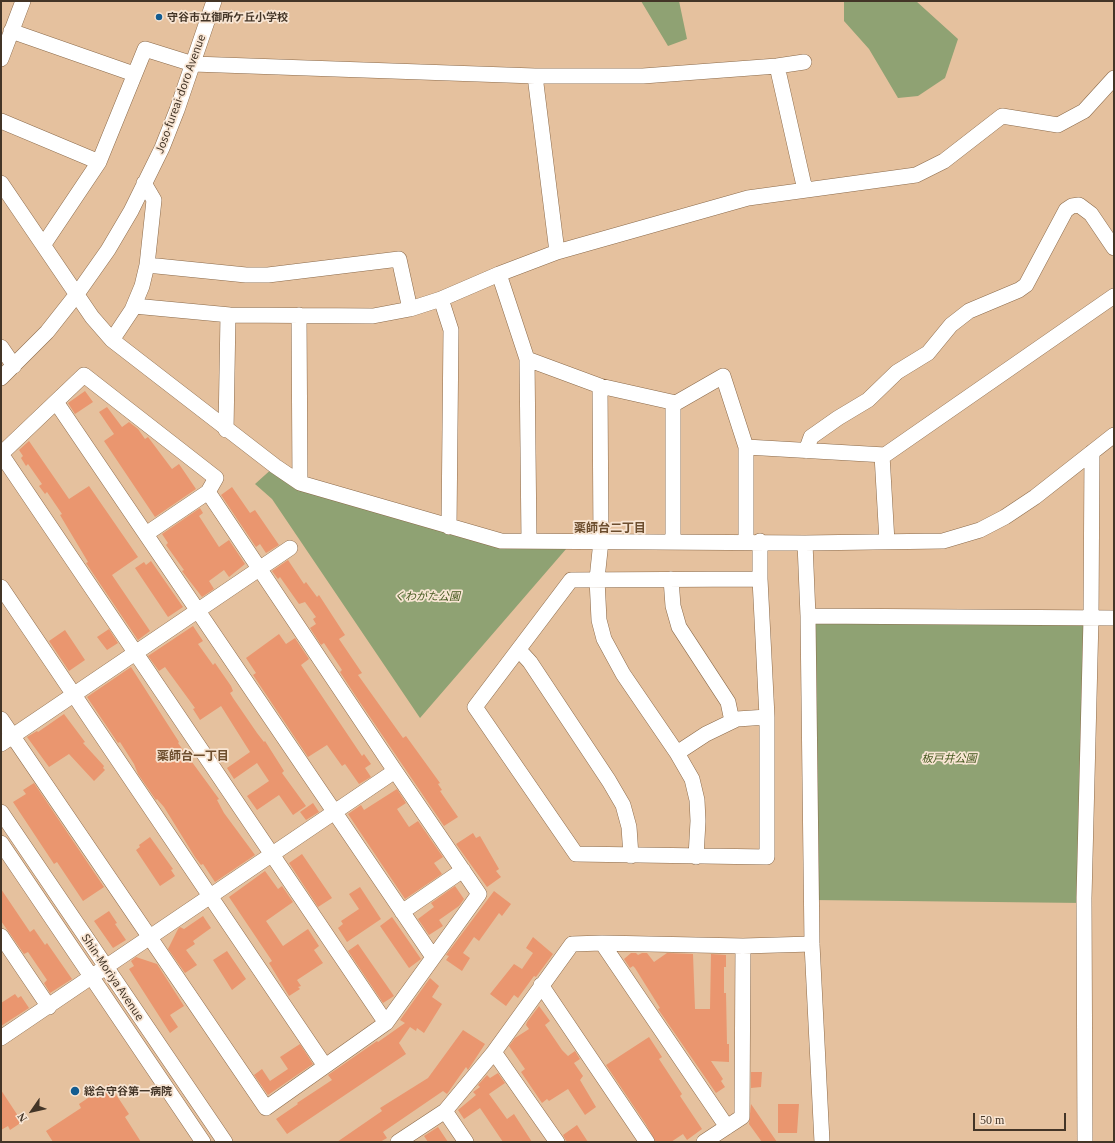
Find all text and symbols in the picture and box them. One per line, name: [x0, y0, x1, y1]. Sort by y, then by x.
place label: 守谷市立御所ケ丘小学校: [167, 10, 288, 24]
marker: 守谷市立御所ケ丘小学校: [154, 12, 164, 22]
street label: Joso-fureai-doro Avenue: [152, 33, 208, 155]
district label: 薬師台二丁目: [574, 520, 646, 534]
park label: くわがた公園: [394, 589, 460, 603]
district label: 薬師台一丁目: [157, 748, 229, 762]
park label: 板戸井公園: [922, 751, 976, 765]
street label: Shin-Moriya Avenue: [79, 931, 147, 1023]
place label: 総合守谷第一病院: [84, 1084, 172, 1098]
marker: 総合守谷第一病院: [69, 1085, 81, 1097]
north arrow: [12, 1091, 52, 1131]
scale bar: [975, 1105, 1068, 1131]
text: N: [15, 1111, 29, 1124]
text: 50 m: [980, 1113, 1004, 1127]

